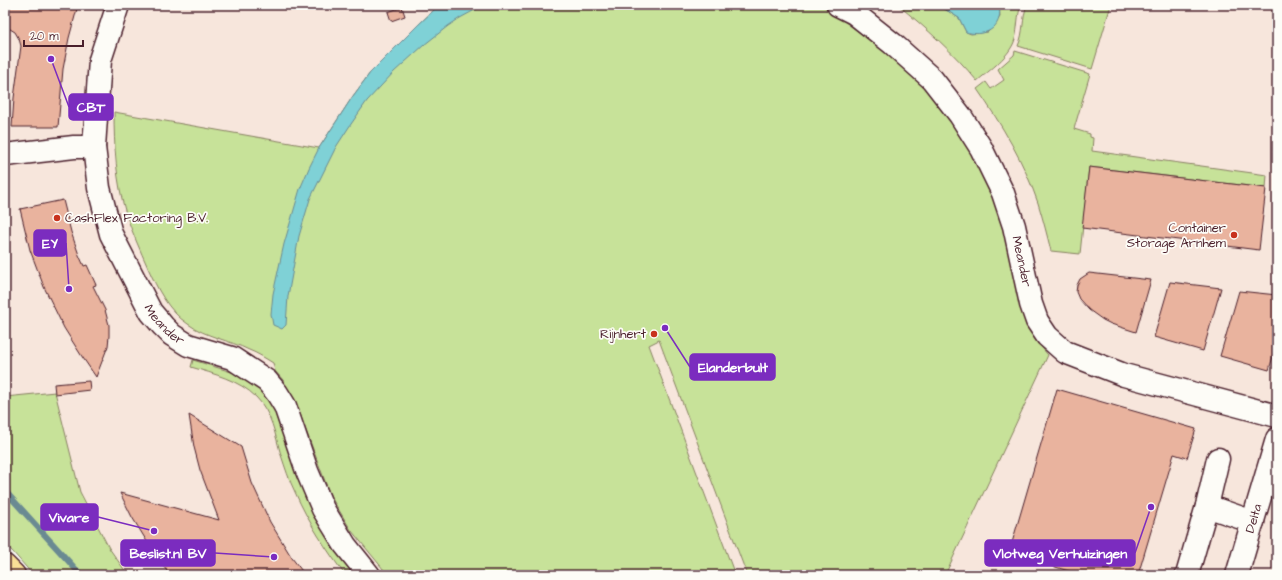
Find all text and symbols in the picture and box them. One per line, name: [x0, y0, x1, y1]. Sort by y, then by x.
scale bar: [24, 22, 83, 48]
text: 20 m: [30, 28, 59, 45]
callout: CBT: [69, 94, 113, 120]
text: CBT: [77, 98, 106, 118]
place label: CashFlex Factoring B.V.: [65, 209, 208, 228]
marker: CashFlex Factoring B.V.: [52, 213, 62, 223]
place label: Container Storage Arnhem: [1127, 219, 1227, 253]
callout: EY: [34, 230, 66, 256]
marker: Container Storage Arnhem: [1229, 230, 1239, 240]
text: EY: [42, 234, 58, 254]
street label: Meander: [1007, 234, 1036, 289]
street label: Meander: [140, 301, 188, 350]
place label: Rijnhert: [600, 325, 647, 343]
marker: Rijnhert: [649, 329, 659, 339]
callout: Elanderbult: [690, 354, 775, 380]
text: Elanderbult: [698, 358, 768, 378]
street label: Delta: [1241, 501, 1267, 535]
callout: Vivare: [41, 504, 98, 530]
text: Vivare: [48, 508, 90, 528]
callout: Beslist.nl BV: [121, 540, 215, 566]
callout: Vlotweg Verhuizingen: [985, 540, 1135, 566]
text: Beslist.nl BV: [129, 544, 207, 564]
text: Vlotweg Verhuizingen: [992, 544, 1127, 565]

